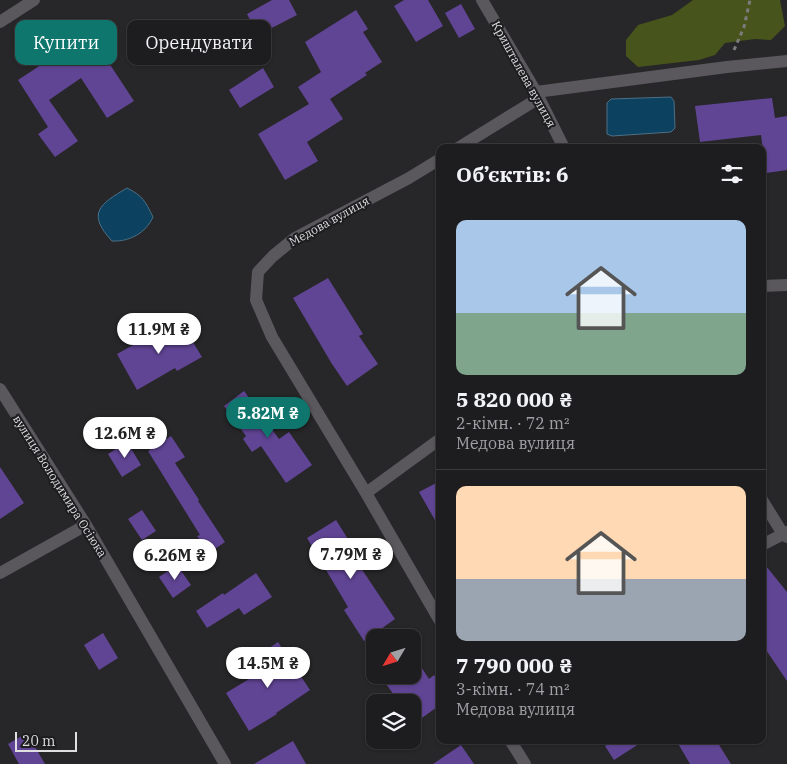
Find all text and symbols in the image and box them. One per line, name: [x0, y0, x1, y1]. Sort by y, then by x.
street label: Кришталева вулиця: [489, 18, 559, 130]
chip: Купити: [15, 20, 117, 65]
chip: Орендувати: [127, 20, 271, 65]
text: Об’єктів: 6: [456, 160, 569, 188]
icon: filters: [718, 160, 746, 188]
street label: Медова вулиця: [286, 193, 372, 249]
icon: home: [556, 253, 646, 343]
pin: 11.9M ₴: [113, 312, 205, 355]
text: 11.9M ₴: [128, 319, 190, 339]
text: 5 820 000 ₴: [456, 385, 573, 413]
pin: 5.82M ₴: [222, 396, 314, 439]
text: 5.82M ₴: [237, 403, 299, 423]
street label: вулиця Володимира Осіюка: [10, 412, 110, 560]
text: 2-кімн. · 72 m²: [456, 413, 569, 433]
pin: 12.6M ₴: [79, 416, 171, 459]
text: 12.6M ₴: [94, 423, 156, 443]
text: Медова вулиця: [456, 433, 575, 453]
icon: home: [556, 518, 646, 608]
pin: 6.26M ₴: [129, 538, 221, 581]
pin: 7.79M ₴: [305, 538, 397, 580]
text: 7.79M ₴: [320, 544, 382, 564]
text: 6.26M ₴: [144, 545, 206, 565]
north arrow: [366, 629, 421, 684]
map controls: [366, 629, 421, 749]
pin: 14.5M ₴: [222, 646, 314, 689]
text: 7 790 000 ₴: [456, 651, 573, 679]
text: 14.5M ₴: [237, 653, 299, 673]
text: 3-кімн. · 74 m²: [456, 679, 569, 699]
button: layers: [366, 694, 421, 749]
text: Медова вулиця: [456, 699, 575, 719]
scale bar: [15, 729, 78, 752]
text: 20 m: [22, 732, 55, 750]

